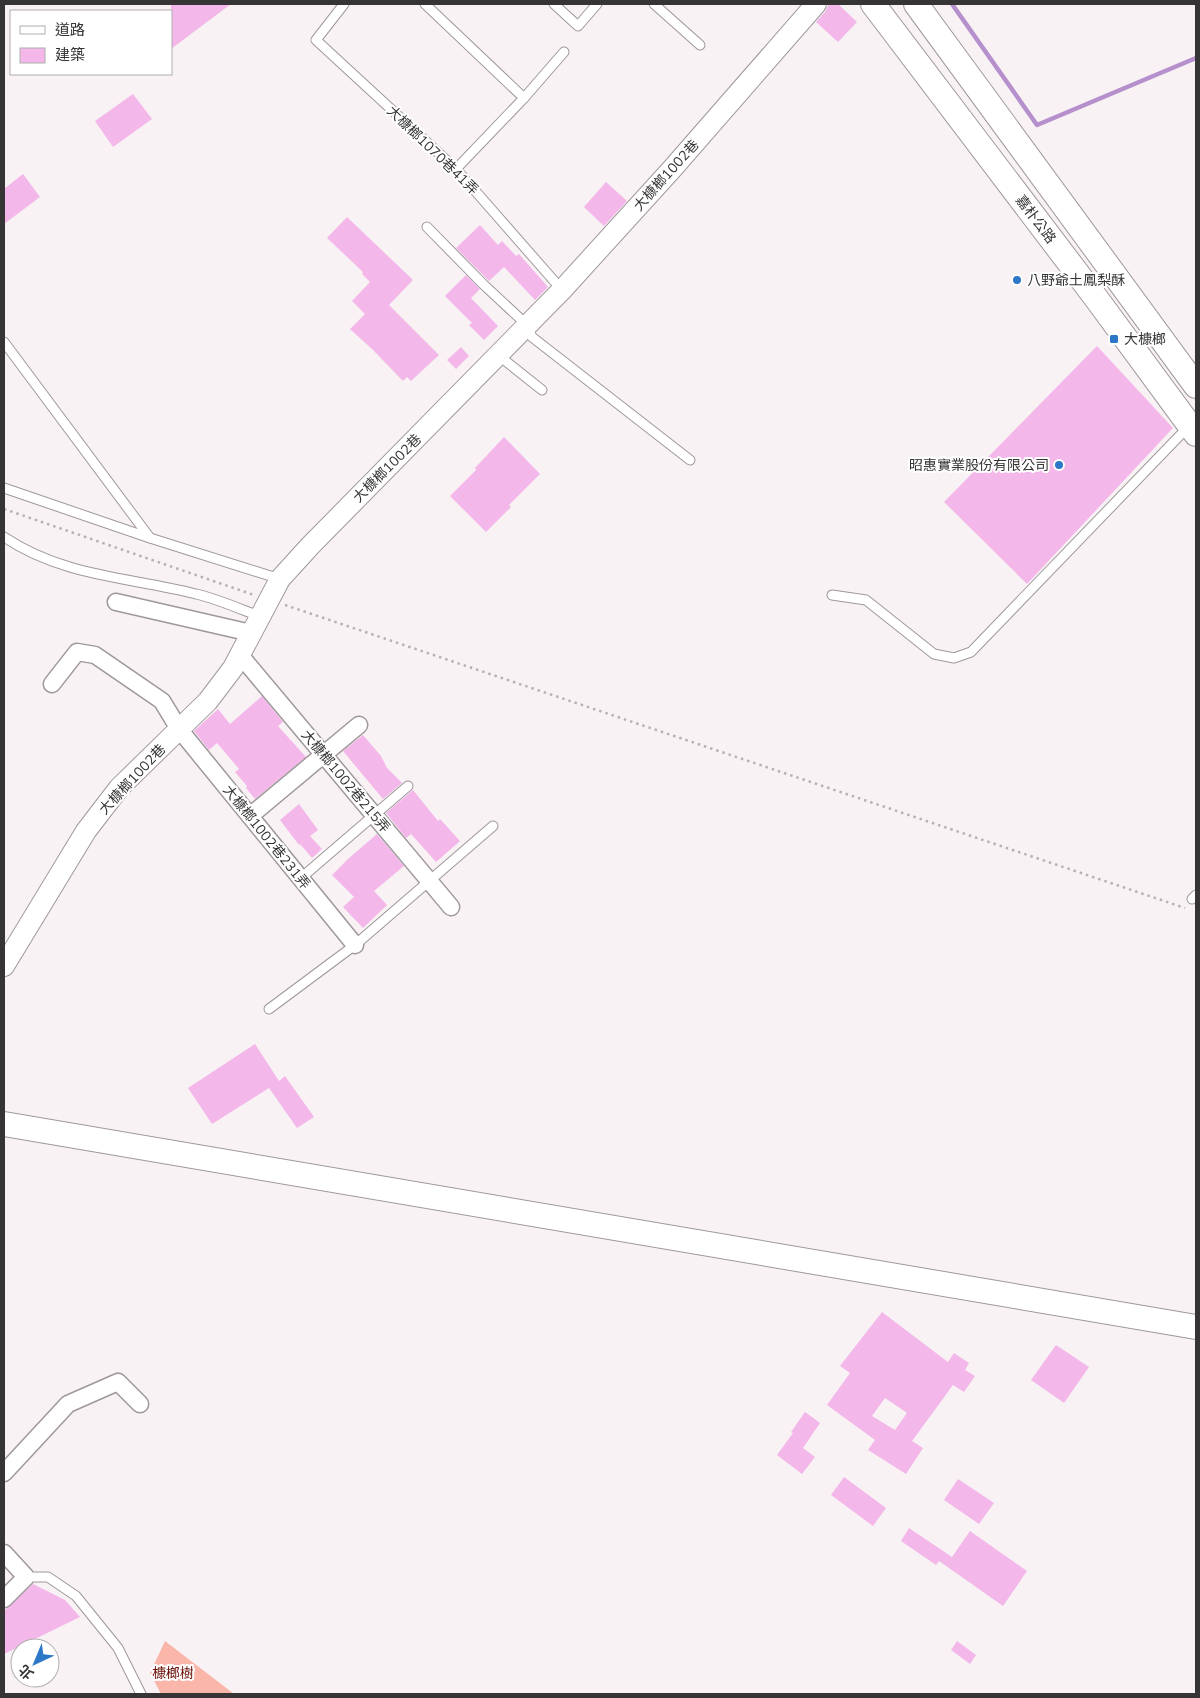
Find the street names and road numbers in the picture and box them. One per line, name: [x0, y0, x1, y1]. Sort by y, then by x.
street label: 大槺榔1070巷41弄: [383, 102, 483, 199]
street label: 大槺榔1002巷: [629, 136, 703, 215]
street label: 嘉朴公路: [1011, 191, 1060, 247]
street label: 大槺榔1002巷: [349, 430, 426, 507]
street label: 大槺榔1002巷215弄: [297, 726, 394, 837]
street label: 大槺榔1002巷: [95, 740, 170, 819]
street label: 大槺榔1002巷231弄: [219, 781, 315, 893]

